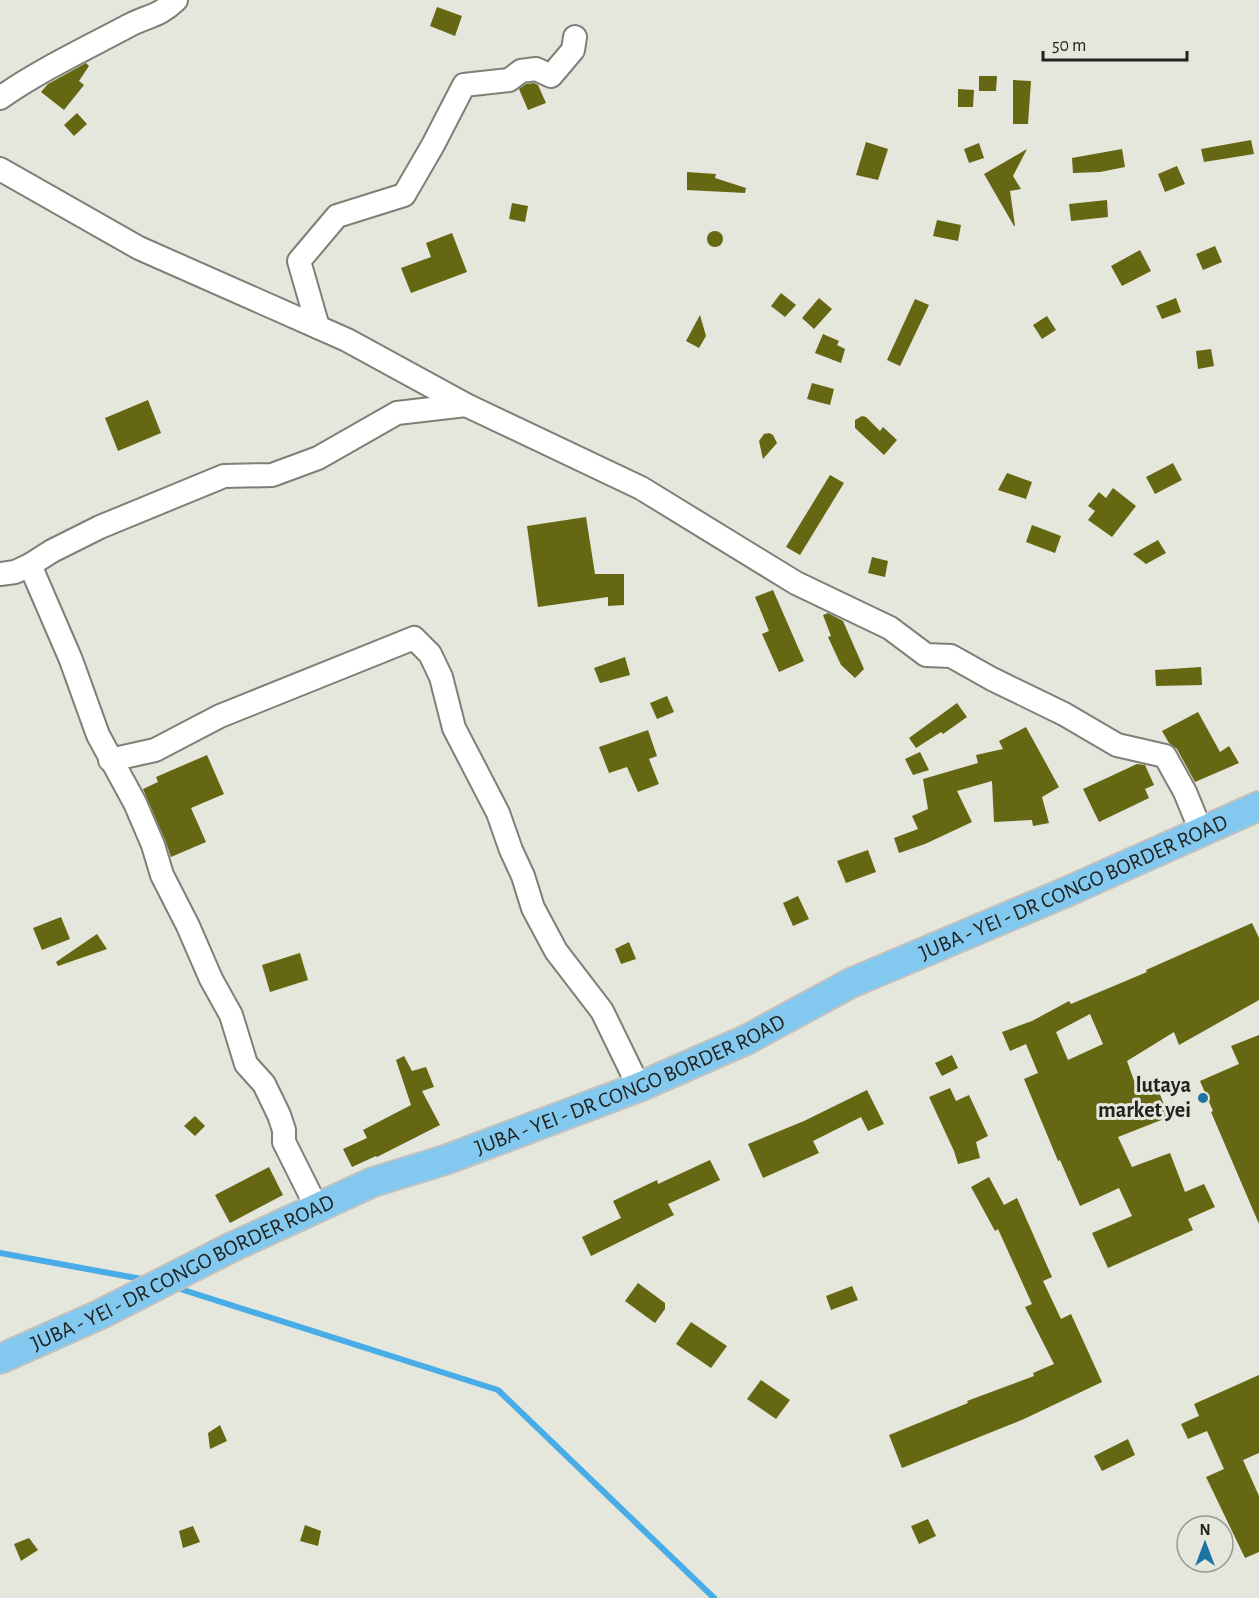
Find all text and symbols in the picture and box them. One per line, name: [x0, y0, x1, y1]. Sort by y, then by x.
scale bar: [1043, 24, 1187, 62]
text: 50 m: [1052, 37, 1086, 55]
street label: JUBA - YEI - DR CONGO BORDER ROAD: [916, 811, 1231, 964]
street label: JUBA - YEI - DR CONGO BORDER ROAD: [472, 1010, 789, 1159]
place label: lutaya market yei: [1098, 1074, 1191, 1122]
marker: lutaya market yei: [1196, 1091, 1210, 1105]
street label: JUBA - YEI - DR CONGO BORDER ROAD: [28, 1191, 338, 1355]
north arrow: [1175, 1514, 1235, 1574]
text: N: [1199, 1522, 1211, 1538]

